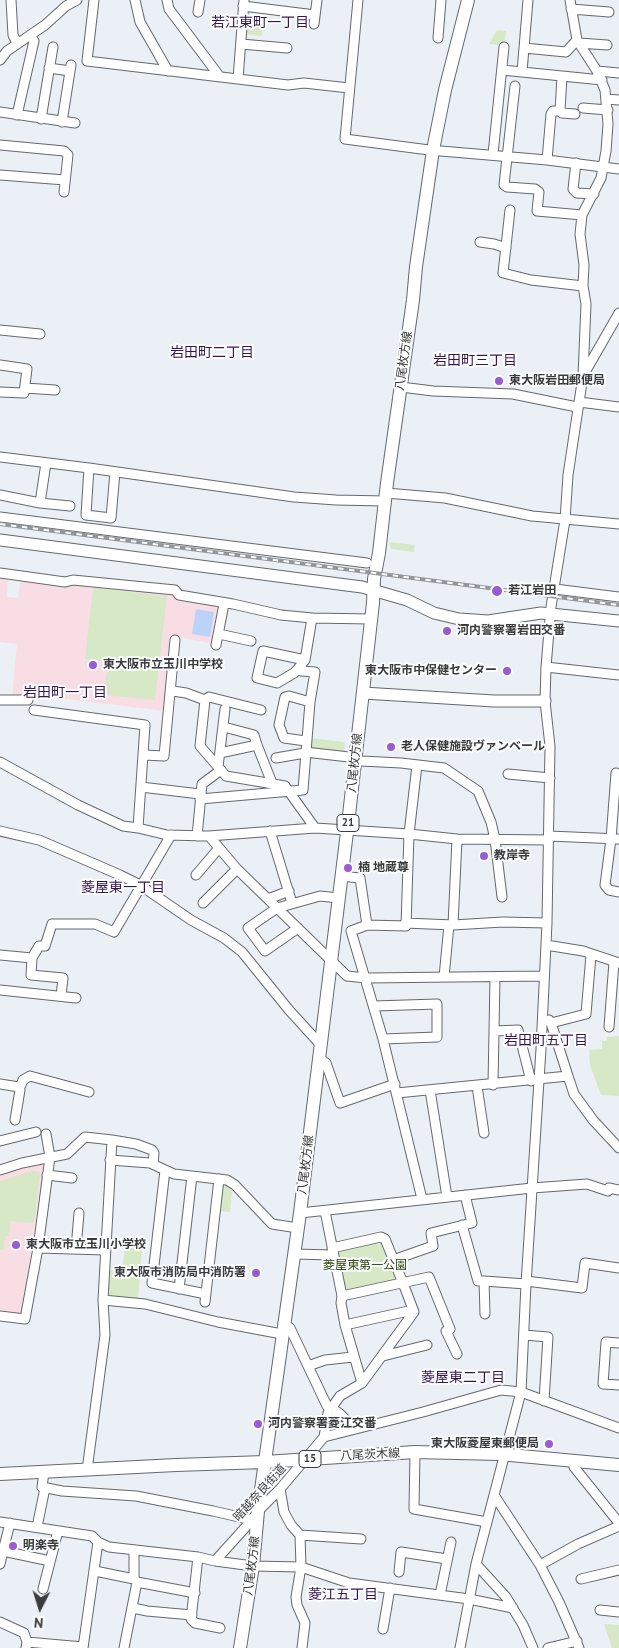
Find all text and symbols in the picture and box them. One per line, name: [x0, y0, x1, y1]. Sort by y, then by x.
district label: 若江東町一丁目: [211, 15, 309, 31]
street label: 八尾枚方線: [393, 330, 415, 392]
district label: 岩田町二丁目: [170, 345, 254, 361]
district label: 岩田町三丁目: [433, 353, 517, 369]
place label: 東大阪岩田郵便局: [509, 374, 605, 388]
marker: 東大阪岩田郵便局: [493, 375, 505, 387]
marker: 若江岩田: [490, 584, 504, 598]
place label: 若江岩田: [508, 584, 556, 598]
place label: 河内警察署岩田交番: [457, 624, 565, 638]
marker: 河内警察署岩田交番: [441, 625, 453, 637]
place label: 東大阪市立玉川中学校: [103, 658, 223, 672]
marker: 東大阪市立玉川中学校: [87, 659, 99, 671]
place label: 東大阪市中保健センター: [365, 664, 497, 678]
marker: 東大阪市中保健センター: [501, 665, 513, 677]
district label: 岩田町一丁目: [23, 685, 107, 701]
street label: 八尾枚方線: [345, 732, 365, 794]
place label: 老人保健施設ヴァンベール: [401, 740, 545, 754]
marker: 老人保健施設ヴァンベール: [385, 741, 397, 753]
road number: 21: [337, 814, 359, 831]
place label: 教岸寺: [494, 849, 530, 863]
marker: 教岸寺: [478, 850, 490, 862]
place label: 楠 地蔵尊: [358, 861, 409, 875]
marker: 楠 地蔵尊: [342, 862, 354, 874]
district label: 菱屋東一丁目: [81, 880, 165, 896]
district label: 岩田町五丁目: [504, 1033, 588, 1049]
street label: 八尾枚方線: [295, 1134, 317, 1196]
place label: 東大阪市立玉川小学校: [26, 1238, 146, 1252]
marker: 東大阪市立玉川小学校: [10, 1239, 22, 1251]
park label: 菱屋東第一公園: [323, 1259, 407, 1273]
place label: 東大阪市消防局中消防署: [114, 1266, 246, 1280]
marker: 東大阪市消防局中消防署: [250, 1267, 262, 1279]
district label: 菱屋東二丁目: [421, 1370, 505, 1386]
place label: 河内警察署菱江交番: [268, 1417, 376, 1431]
marker: 河内警察署菱江交番: [252, 1418, 264, 1430]
place label: 東大阪菱屋東郵便局: [431, 1437, 539, 1451]
marker: 東大阪菱屋東郵便局: [543, 1438, 555, 1450]
street label: 八尾茨木線: [340, 1446, 400, 1464]
road number: 15: [299, 1450, 321, 1468]
street label: 暗越奈良街道: [231, 1461, 289, 1525]
street label: 八尾枚方線: [241, 1535, 263, 1597]
place label: 明楽寺: [23, 1539, 59, 1553]
marker: 明楽寺: [7, 1540, 19, 1552]
north arrow: [15, 1583, 65, 1633]
district label: 菱江五丁目: [308, 1587, 378, 1603]
text: N: [33, 1614, 44, 1632]

